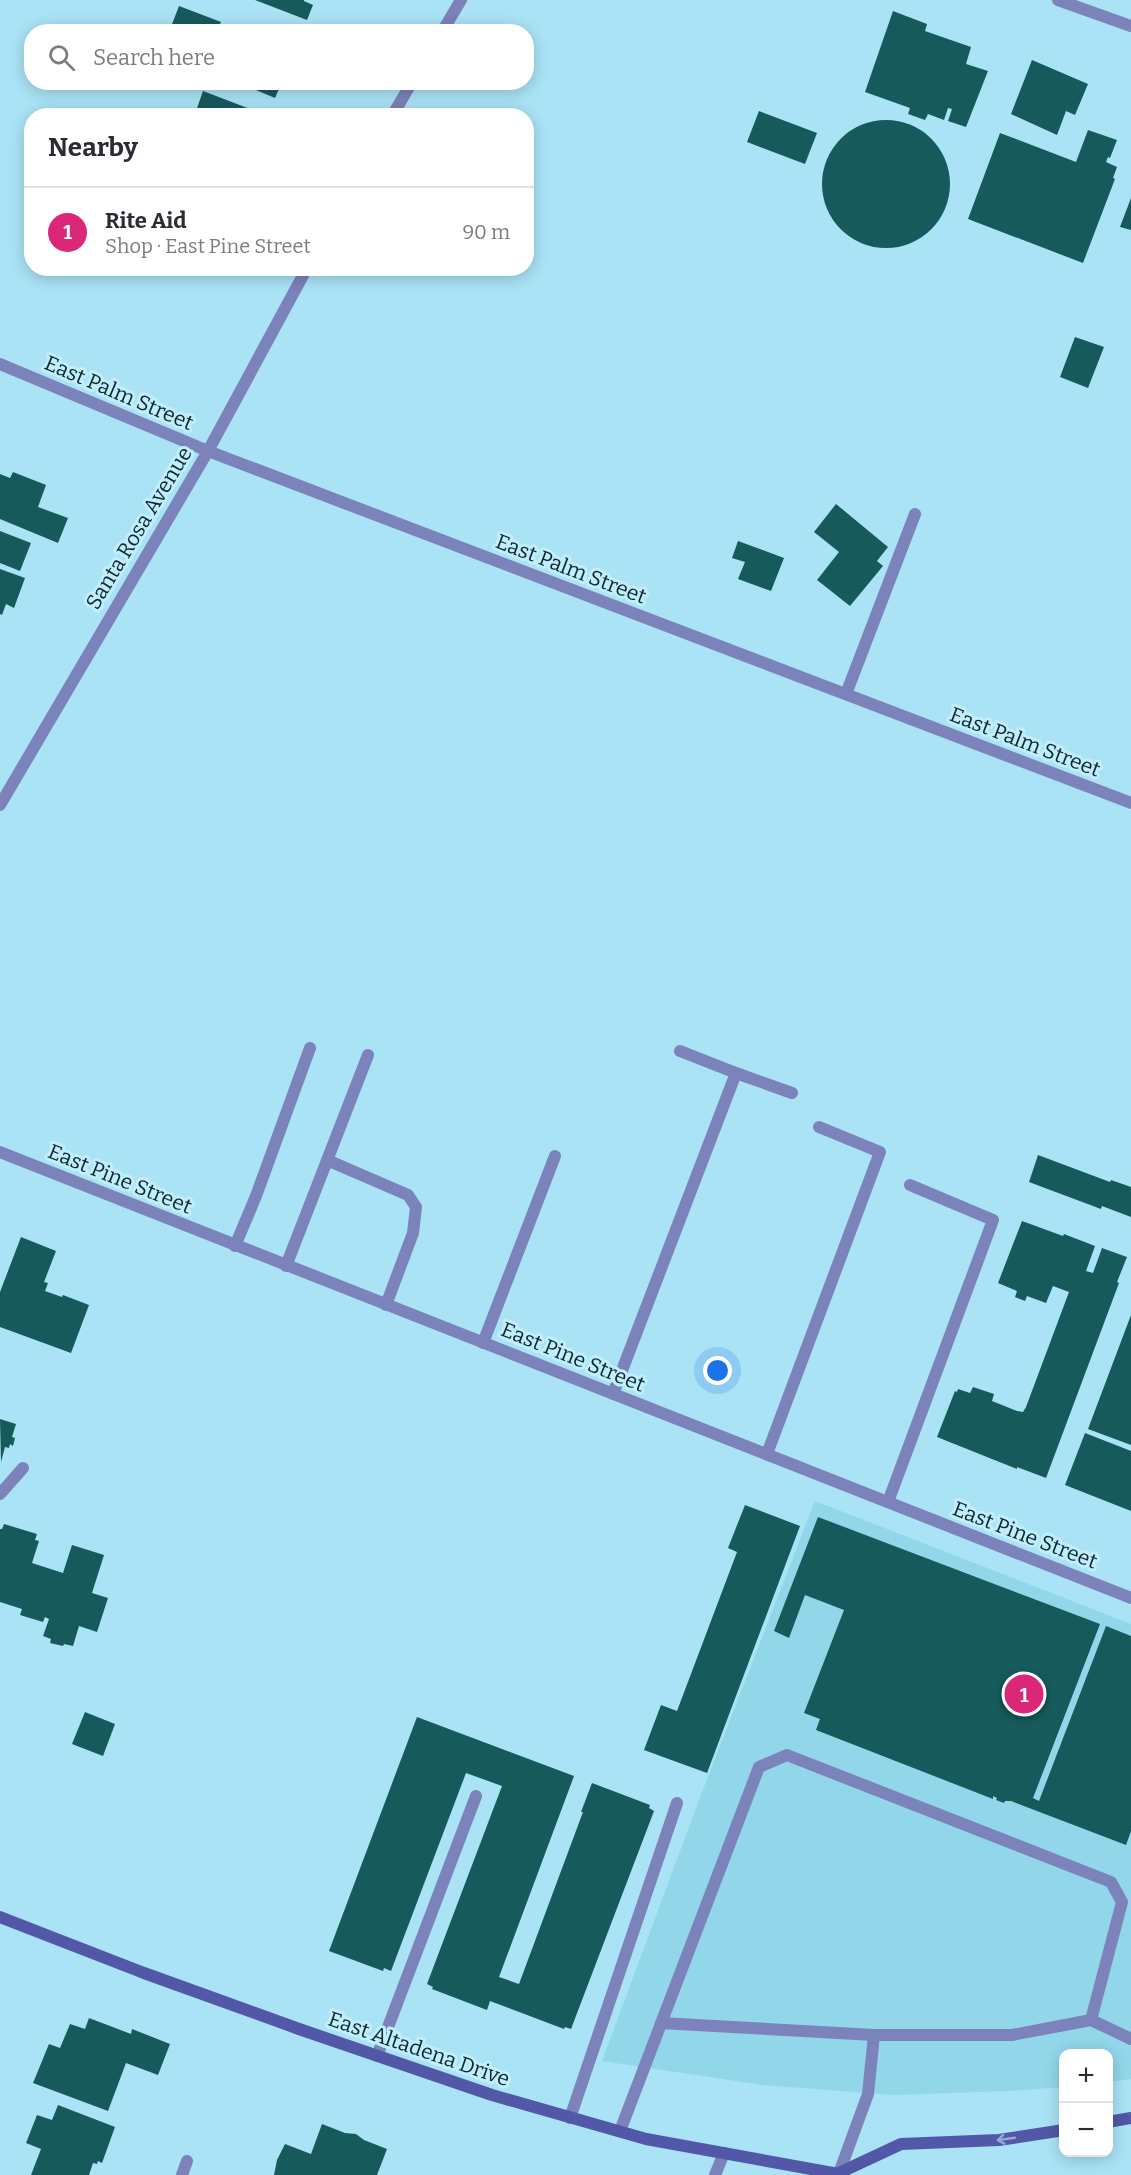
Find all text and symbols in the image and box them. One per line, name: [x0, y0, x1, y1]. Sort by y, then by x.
search box: [24, 24, 534, 90]
icon: search: [45, 41, 78, 74]
text: Search here: [93, 44, 215, 71]
text: Nearby: [48, 132, 138, 163]
text: Rite Aid: [105, 207, 187, 234]
text: 1: [63, 220, 72, 244]
text: 90 m: [462, 220, 510, 244]
text: Shop · East Pine Street: [105, 234, 311, 258]
street label: East Palm Street: [41, 350, 198, 436]
street label: Santa Rosa Avenue: [80, 442, 198, 614]
street label: East Palm Street: [492, 528, 650, 610]
street label: East Palm Street: [946, 701, 1104, 783]
street label: East Pine Street: [44, 1138, 196, 1220]
street label: East Pine Street: [497, 1316, 649, 1398]
your location: [703, 1356, 732, 1385]
street label: East Pine Street: [949, 1495, 1101, 1575]
pin: 1: [1004, 1672, 1044, 1716]
street label: East Altadena Drive: [325, 2006, 513, 2092]
map controls: [1059, 2049, 1113, 2157]
button: +: [1059, 2049, 1113, 2103]
button: −: [1059, 2103, 1113, 2157]
one-way arrow: [996, 2133, 1016, 2144]

